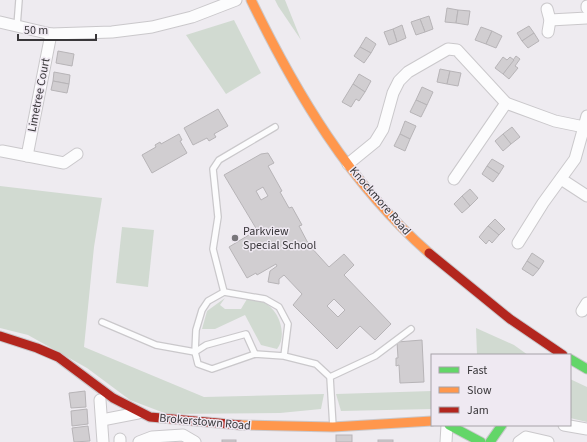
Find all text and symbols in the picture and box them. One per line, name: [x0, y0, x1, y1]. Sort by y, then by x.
scale bar: [18, 16, 96, 42]
text: 50 m: [24, 22, 48, 39]
street label: Limetree Court: [23, 57, 55, 133]
street label: Knockmore Road: [345, 163, 415, 239]
place label: Parkview Special School: [243, 223, 316, 254]
marker: Parkview Special School: [230, 233, 240, 243]
legend: [431, 354, 571, 426]
text: Fast: [467, 362, 487, 379]
text: Slow: [467, 382, 492, 399]
text: Jam: [467, 402, 489, 419]
street label: Brokerstown Road: [158, 410, 252, 434]

